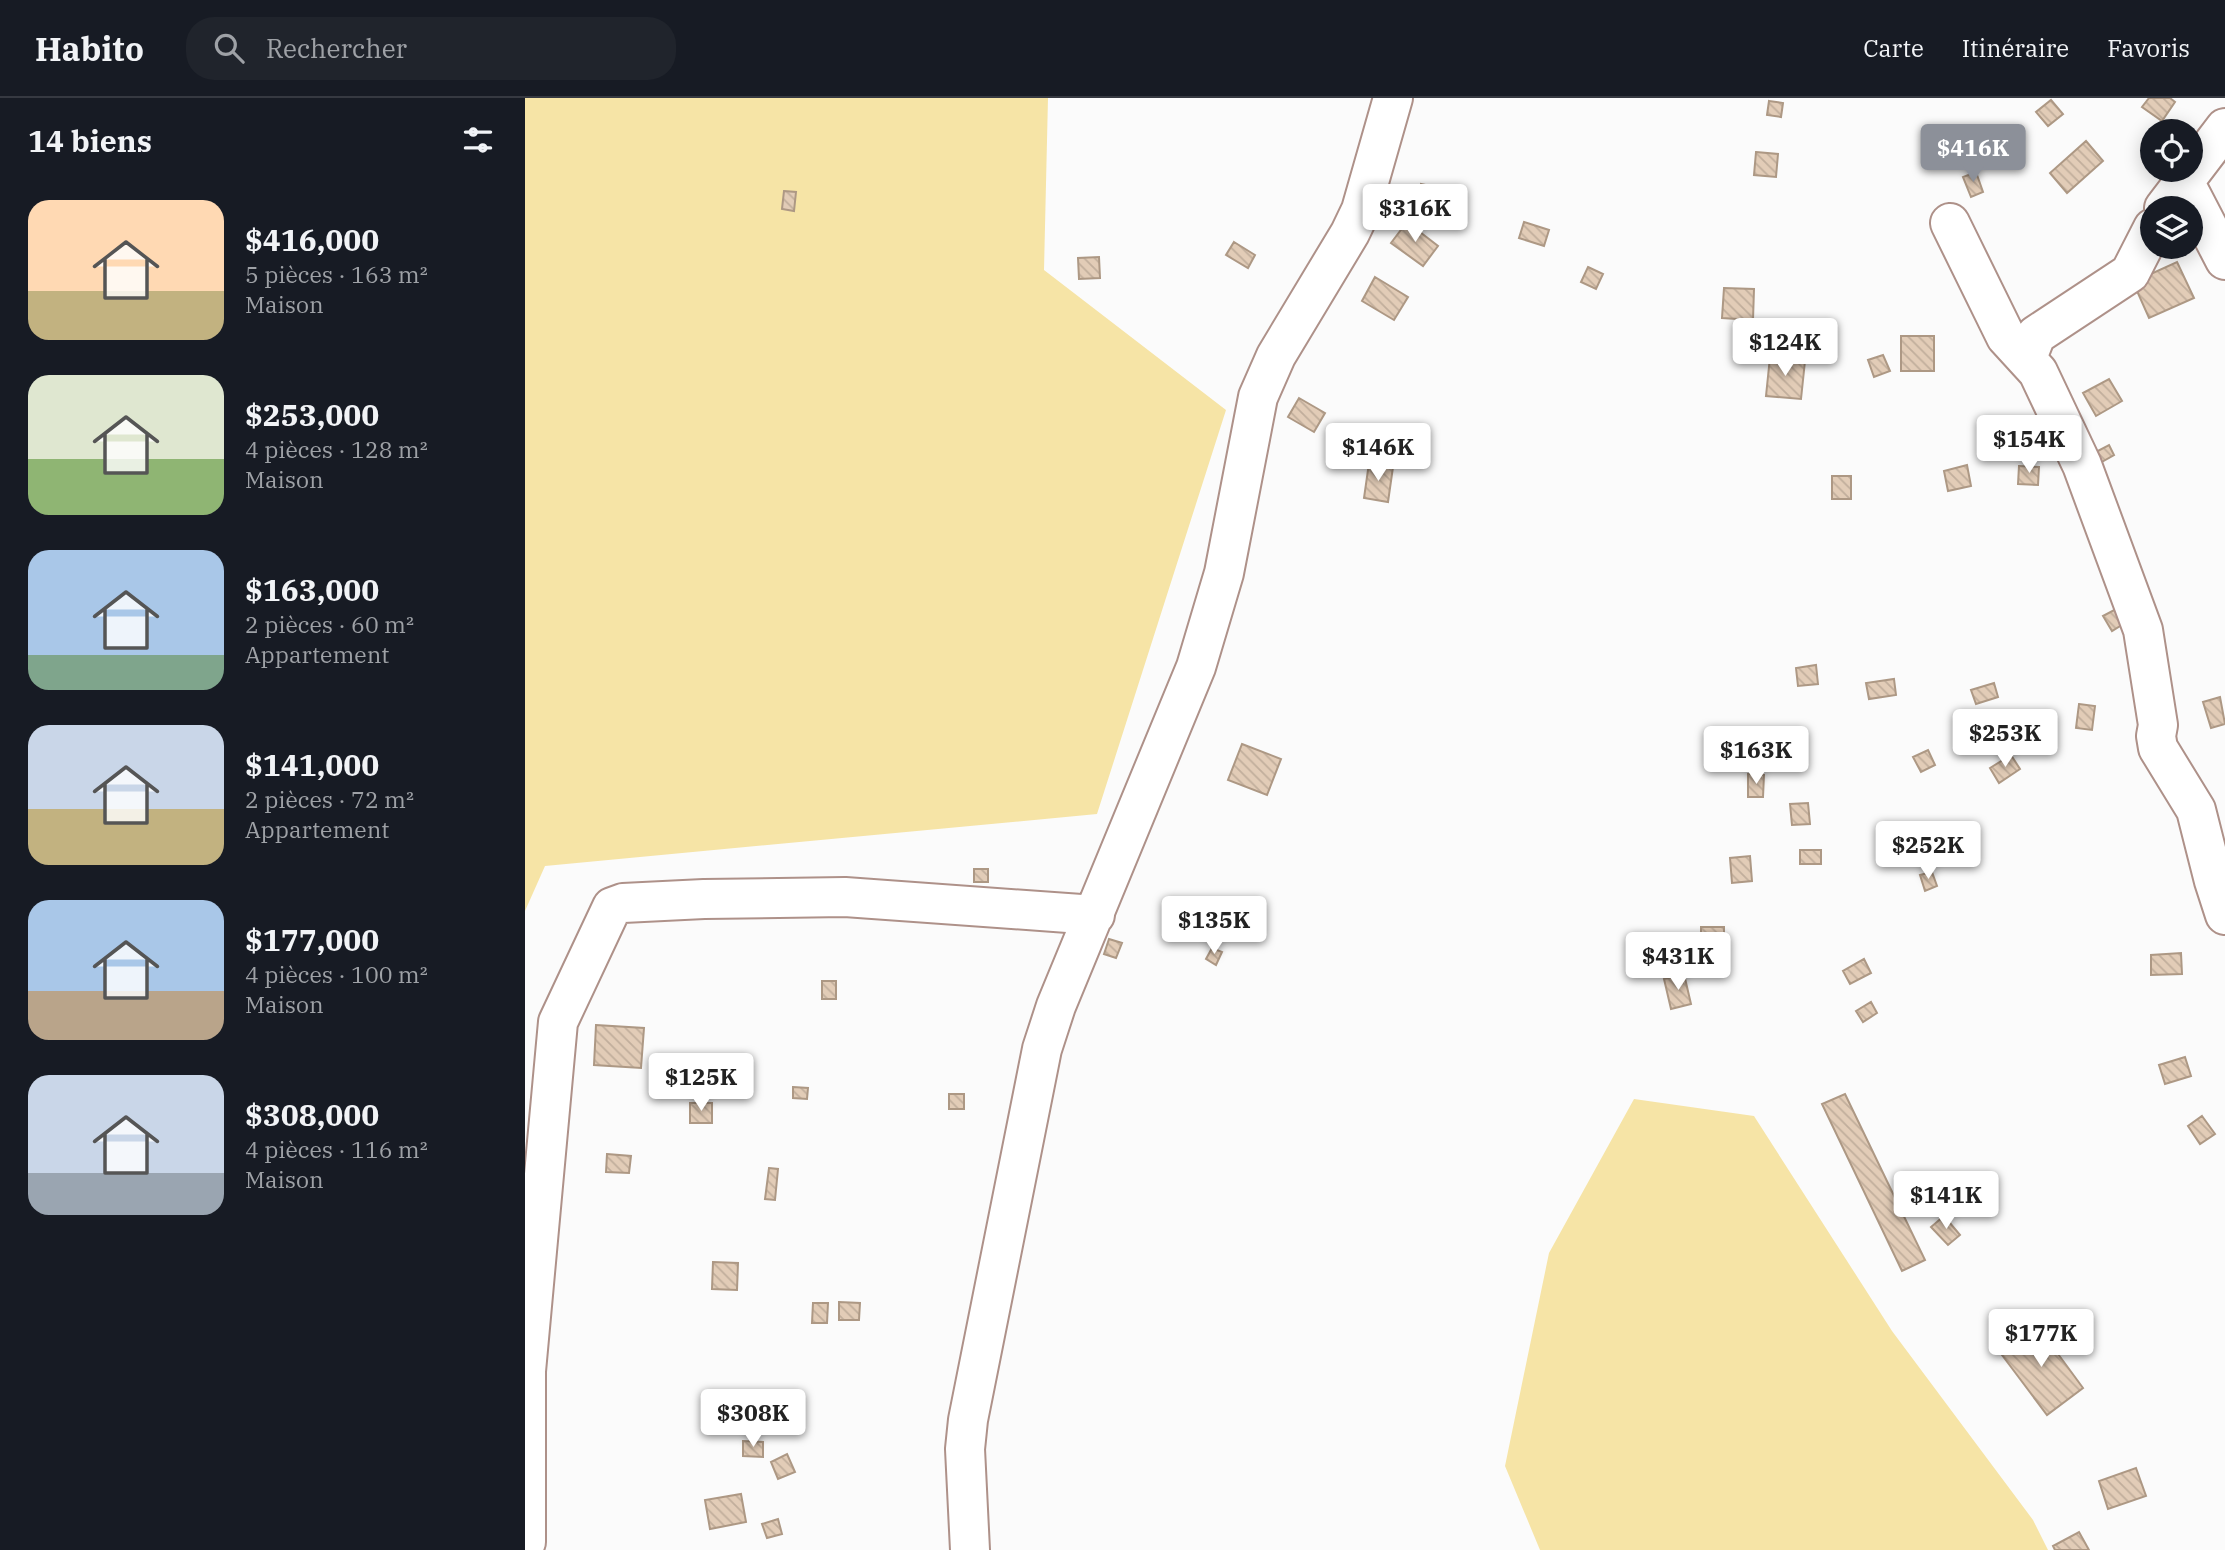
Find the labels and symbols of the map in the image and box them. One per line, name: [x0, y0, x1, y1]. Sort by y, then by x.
pin: $416K: [1924, 125, 2022, 184]
pin: $316K: [1366, 184, 1464, 244]
pin: $124K: [1736, 318, 1834, 378]
pin: $154K: [1980, 416, 2078, 475]
pin: $146K: [1329, 424, 1427, 483]
pin: $253K: [1956, 710, 2054, 769]
pin: $163K: [1707, 726, 1805, 786]
pin: $252K: [1879, 822, 1977, 881]
pin: $135K: [1165, 896, 1263, 956]
pin: $431K: [1629, 932, 1727, 992]
pin: $125K: [652, 1054, 750, 1113]
pin: $141K: [1897, 1172, 1995, 1231]
pin: $177K: [1992, 1310, 2090, 1369]
pin: $308K: [704, 1390, 802, 1449]

